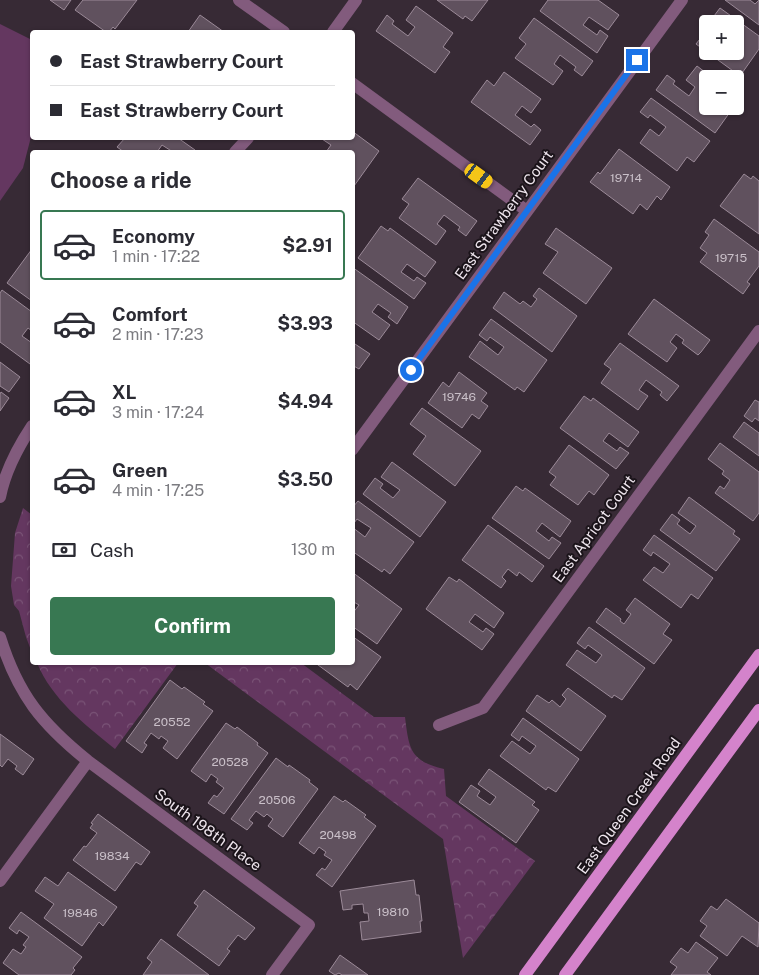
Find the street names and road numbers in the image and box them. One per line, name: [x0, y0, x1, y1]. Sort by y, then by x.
street label: East Strawberry Court: [451, 147, 556, 283]
street label: East Apricot Court: [549, 472, 638, 586]
street label: East Queen Creek Road: [573, 734, 684, 877]
street label: South 198th Place: [152, 785, 265, 874]

